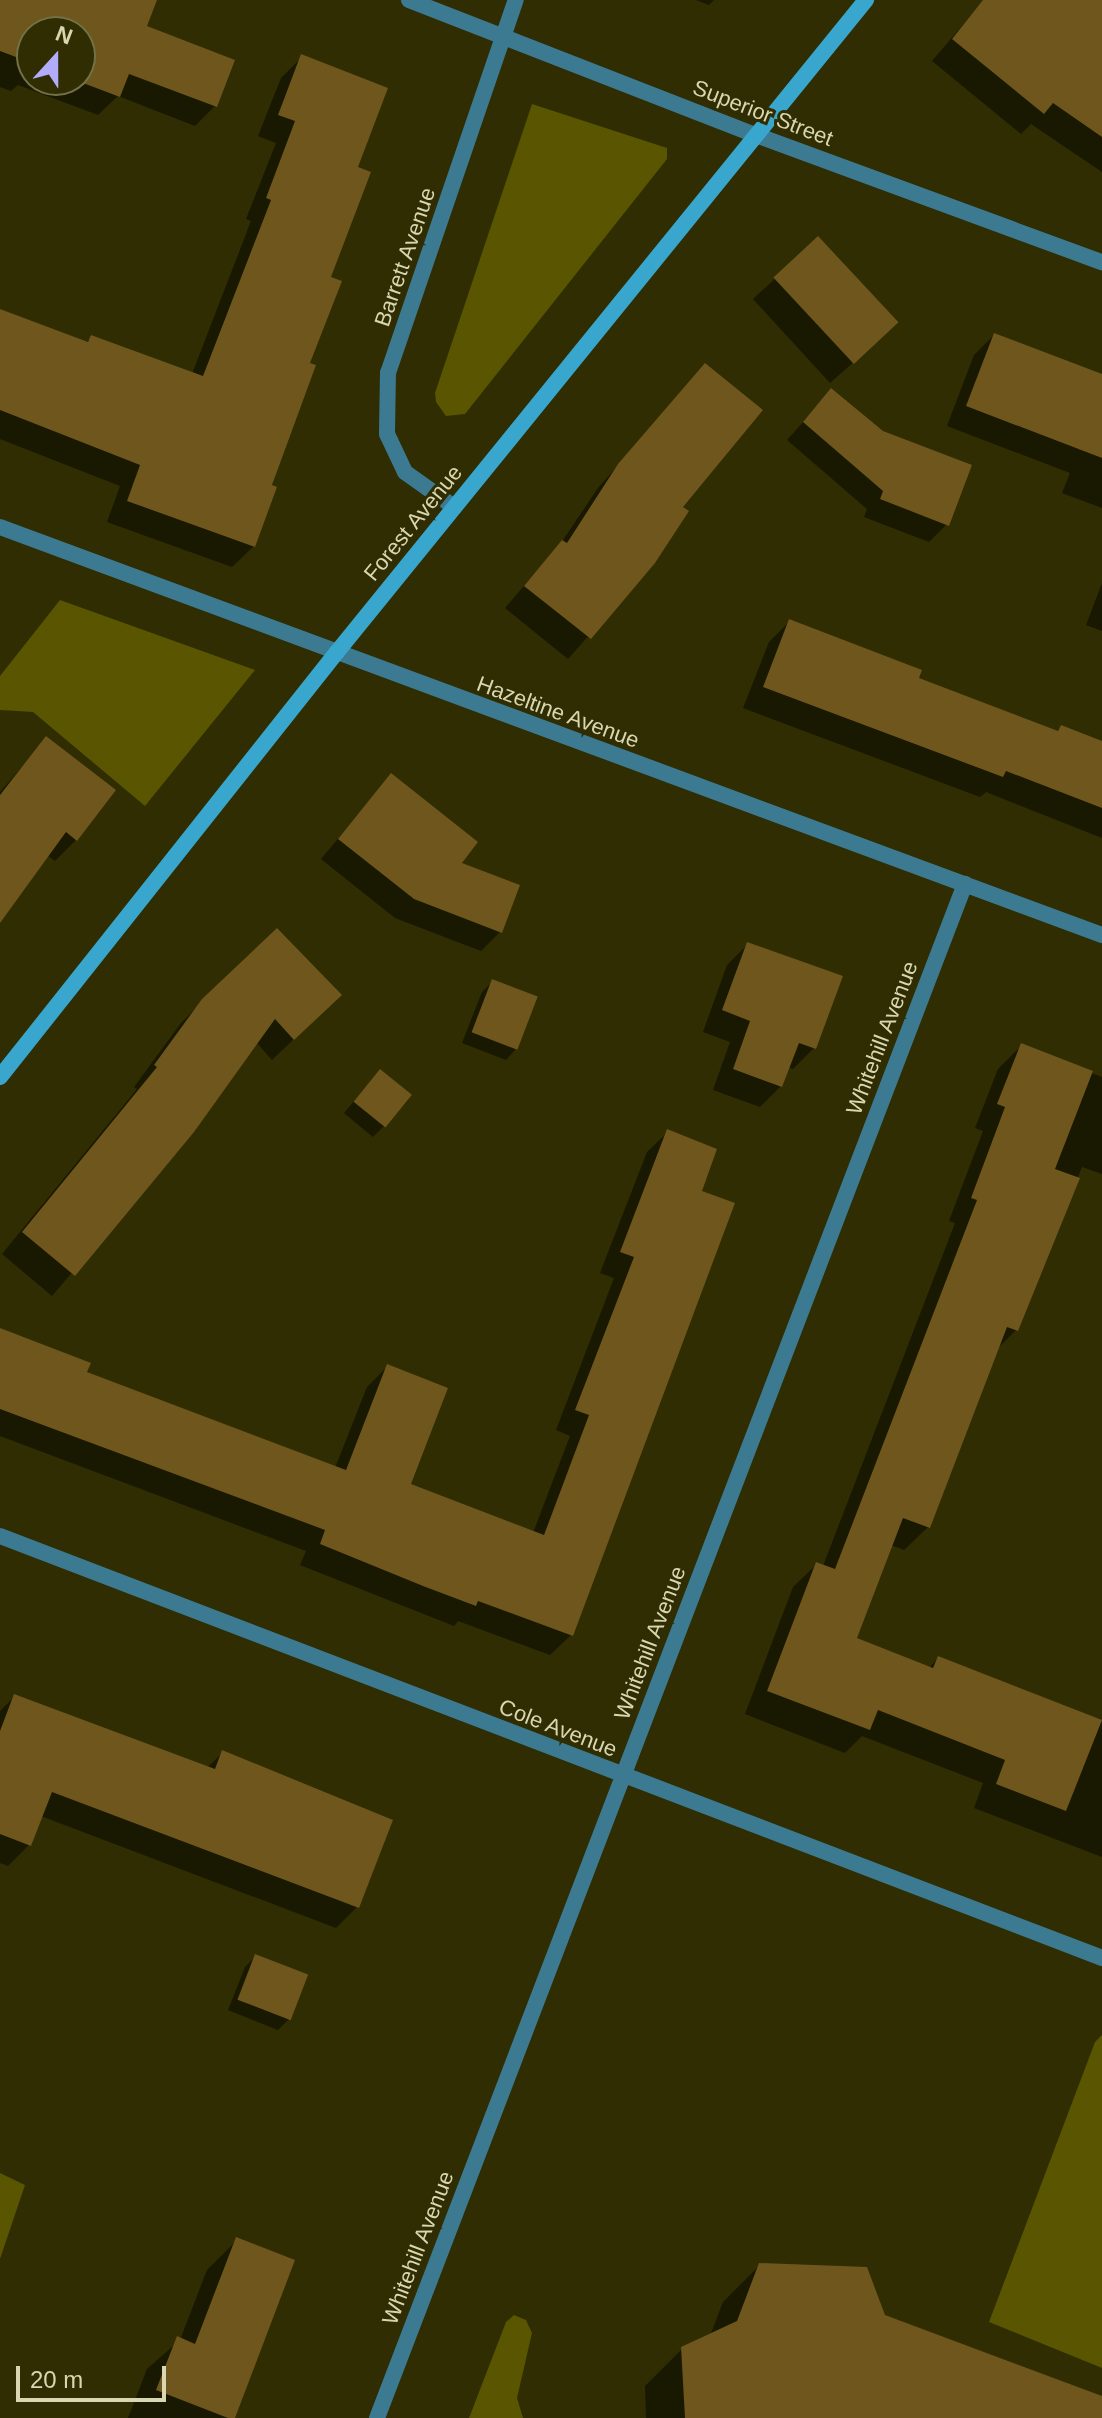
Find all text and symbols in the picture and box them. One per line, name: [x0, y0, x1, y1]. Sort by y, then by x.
north arrow: [16, 16, 96, 96]
text: N: [52, 20, 76, 50]
street label: Superior Street: [689, 74, 837, 152]
street label: Barrett Avenue: [369, 184, 441, 330]
street label: Forest Avenue: [358, 459, 468, 587]
street label: Hazeltine Avenue: [473, 670, 643, 754]
street label: Whitehill Avenue: [840, 957, 924, 1119]
street label: Whitehill Avenue: [608, 1562, 692, 1724]
street label: Cole Avenue: [495, 1693, 621, 1763]
street label: Whitehill Avenue: [376, 2167, 460, 2329]
scale bar: [20, 2350, 170, 2400]
text: 20 m: [30, 2366, 83, 2393]

